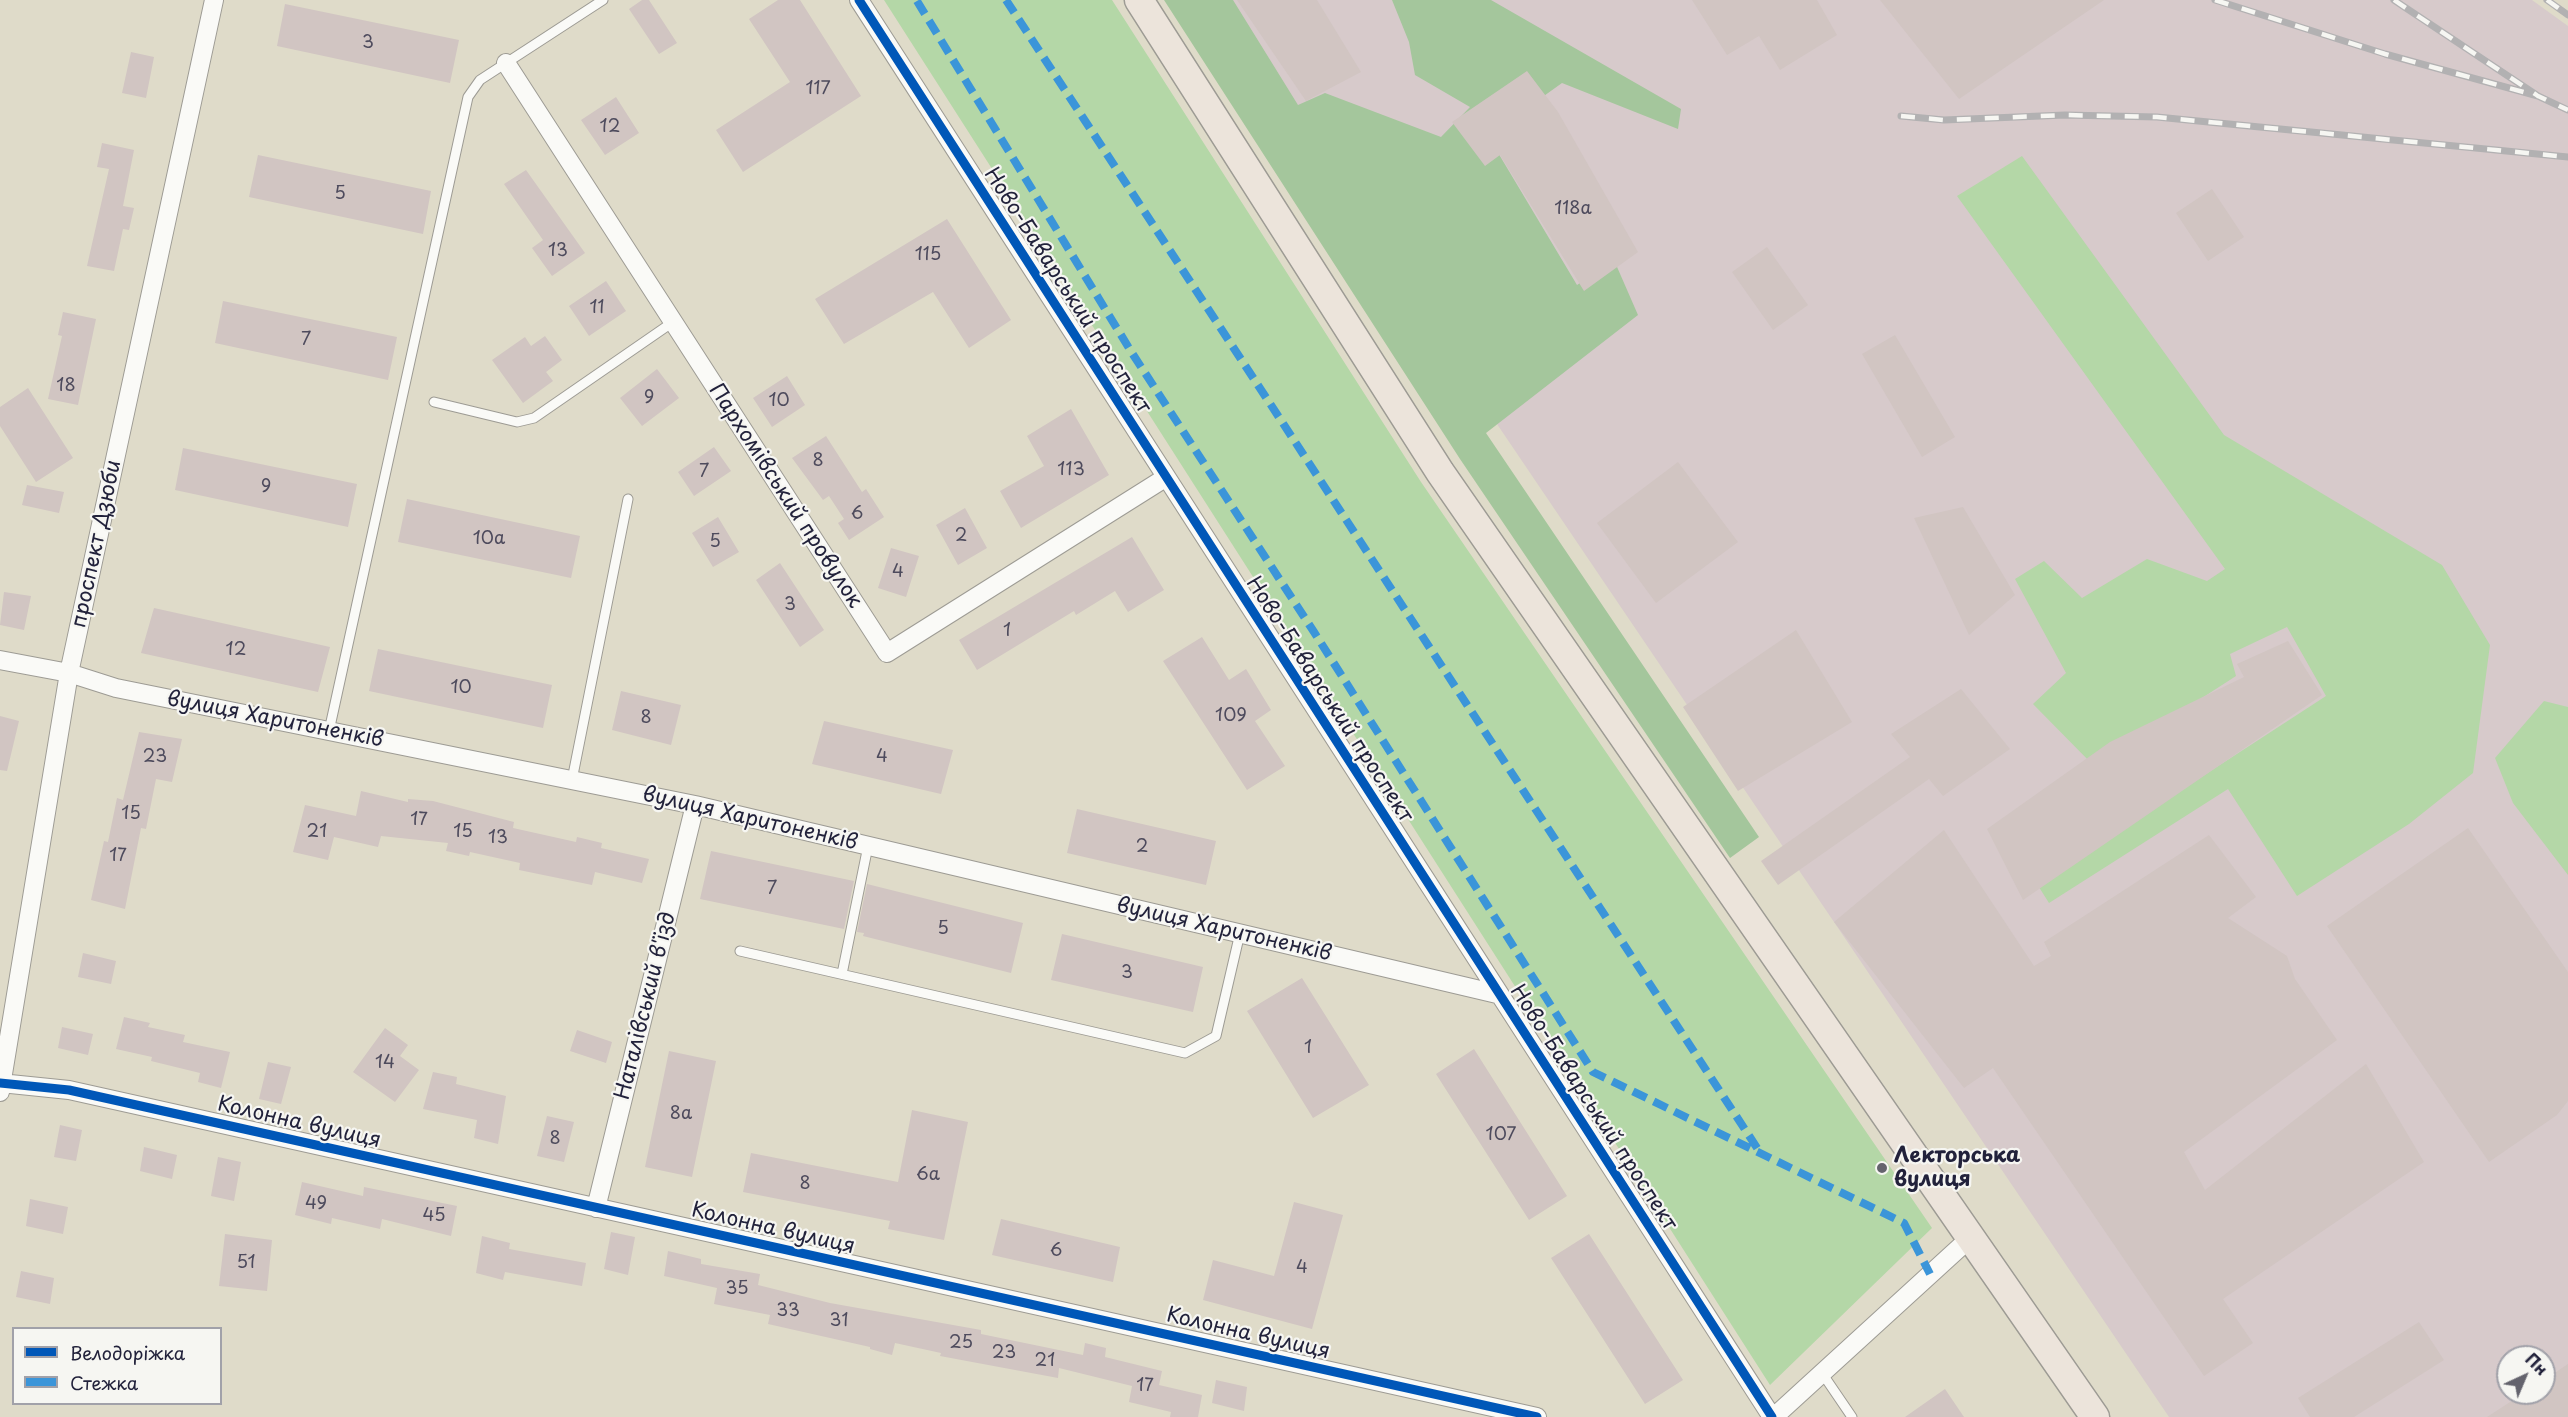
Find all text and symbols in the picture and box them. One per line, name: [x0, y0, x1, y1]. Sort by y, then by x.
house number: 3: [362, 32, 374, 54]
house number: 117: [805, 78, 831, 100]
house number: 12: [600, 116, 620, 138]
street label: Ново-Баварський проспект: [978, 163, 1156, 419]
house number: 5: [334, 183, 346, 205]
house number: 118а: [1554, 198, 1592, 220]
house number: 13: [548, 240, 568, 262]
house number: 115: [915, 244, 941, 266]
house number: 11: [589, 297, 605, 319]
house number: 7: [301, 329, 311, 351]
house number: 18: [56, 375, 76, 397]
street label: Пархомівський провулок: [703, 379, 867, 613]
house number: 9: [644, 387, 654, 409]
house number: 10: [768, 390, 790, 412]
house number: 8: [812, 450, 824, 472]
street label: проспект Дзюби: [67, 458, 127, 630]
house number: 113: [1057, 459, 1085, 481]
house number: 7: [699, 461, 709, 483]
house number: 9: [261, 476, 271, 498]
house number: 6: [851, 503, 863, 525]
house number: 2: [955, 525, 967, 547]
house number: 10а: [473, 528, 505, 550]
house number: 5: [709, 531, 721, 553]
house number: 4: [892, 561, 904, 583]
street label: Ново-Баварський проспект: [1240, 572, 1418, 828]
house number: 3: [784, 594, 796, 616]
house number: 1: [1003, 620, 1011, 642]
house number: 12: [226, 639, 246, 661]
house number: 10: [450, 677, 472, 699]
street label: вулиця Харитоненків: [165, 687, 385, 753]
house number: 109: [1215, 705, 1247, 727]
house number: 8: [640, 707, 652, 729]
house number: 23: [143, 746, 167, 768]
house number: 4: [876, 746, 888, 768]
street label: вулиця Харитоненків: [640, 782, 860, 856]
house number: 15: [121, 803, 141, 825]
house number: 17: [410, 809, 428, 831]
house number: 21: [307, 821, 327, 843]
house number: 15: [453, 821, 473, 843]
house number: 13: [488, 827, 508, 849]
house number: 2: [1136, 836, 1148, 858]
house number: 17: [109, 845, 127, 867]
house number: 7: [767, 878, 777, 900]
street label: вулиця Харитоненків: [1114, 893, 1334, 967]
street label: Наталівський в'їзд: [610, 909, 682, 1103]
house number: 5: [937, 918, 949, 940]
house number: 3: [1121, 962, 1133, 984]
street label: Ново-Баварський проспект: [1504, 980, 1682, 1236]
house number: 1: [1304, 1037, 1312, 1059]
house number: 14: [375, 1052, 395, 1074]
street label: Колонна вулиця: [215, 1092, 383, 1154]
house number: 8а: [670, 1103, 692, 1125]
house number: 107: [1486, 1124, 1516, 1146]
house number: 8: [549, 1128, 561, 1150]
place label: Лекторська вулиця: [1894, 1143, 2020, 1193]
marker: Лекторська вулиця: [1875, 1161, 1889, 1175]
house number: 6а: [916, 1164, 940, 1186]
house number: 8: [799, 1173, 811, 1195]
house number: 49: [305, 1193, 327, 1215]
street label: Колонна вулиця: [689, 1198, 857, 1260]
house number: 45: [423, 1205, 445, 1227]
house number: 6: [1050, 1240, 1062, 1262]
house number: 51: [236, 1252, 256, 1274]
house number: 4: [1296, 1257, 1308, 1279]
house number: 35: [725, 1278, 749, 1300]
house number: 33: [776, 1300, 800, 1322]
street label: Колонна вулиця: [1164, 1303, 1332, 1365]
house number: 31: [830, 1310, 848, 1332]
legend: [12, 1327, 222, 1405]
house number: 25: [949, 1332, 973, 1354]
text: Велодоріжка: [70, 1339, 185, 1366]
house number: 23: [992, 1342, 1016, 1364]
north arrow: [2496, 1345, 2556, 1405]
text: Пн: [2520, 1347, 2554, 1380]
house number: 21: [1035, 1350, 1055, 1372]
text: Стежка: [70, 1369, 138, 1396]
house number: 17: [1136, 1375, 1154, 1397]

